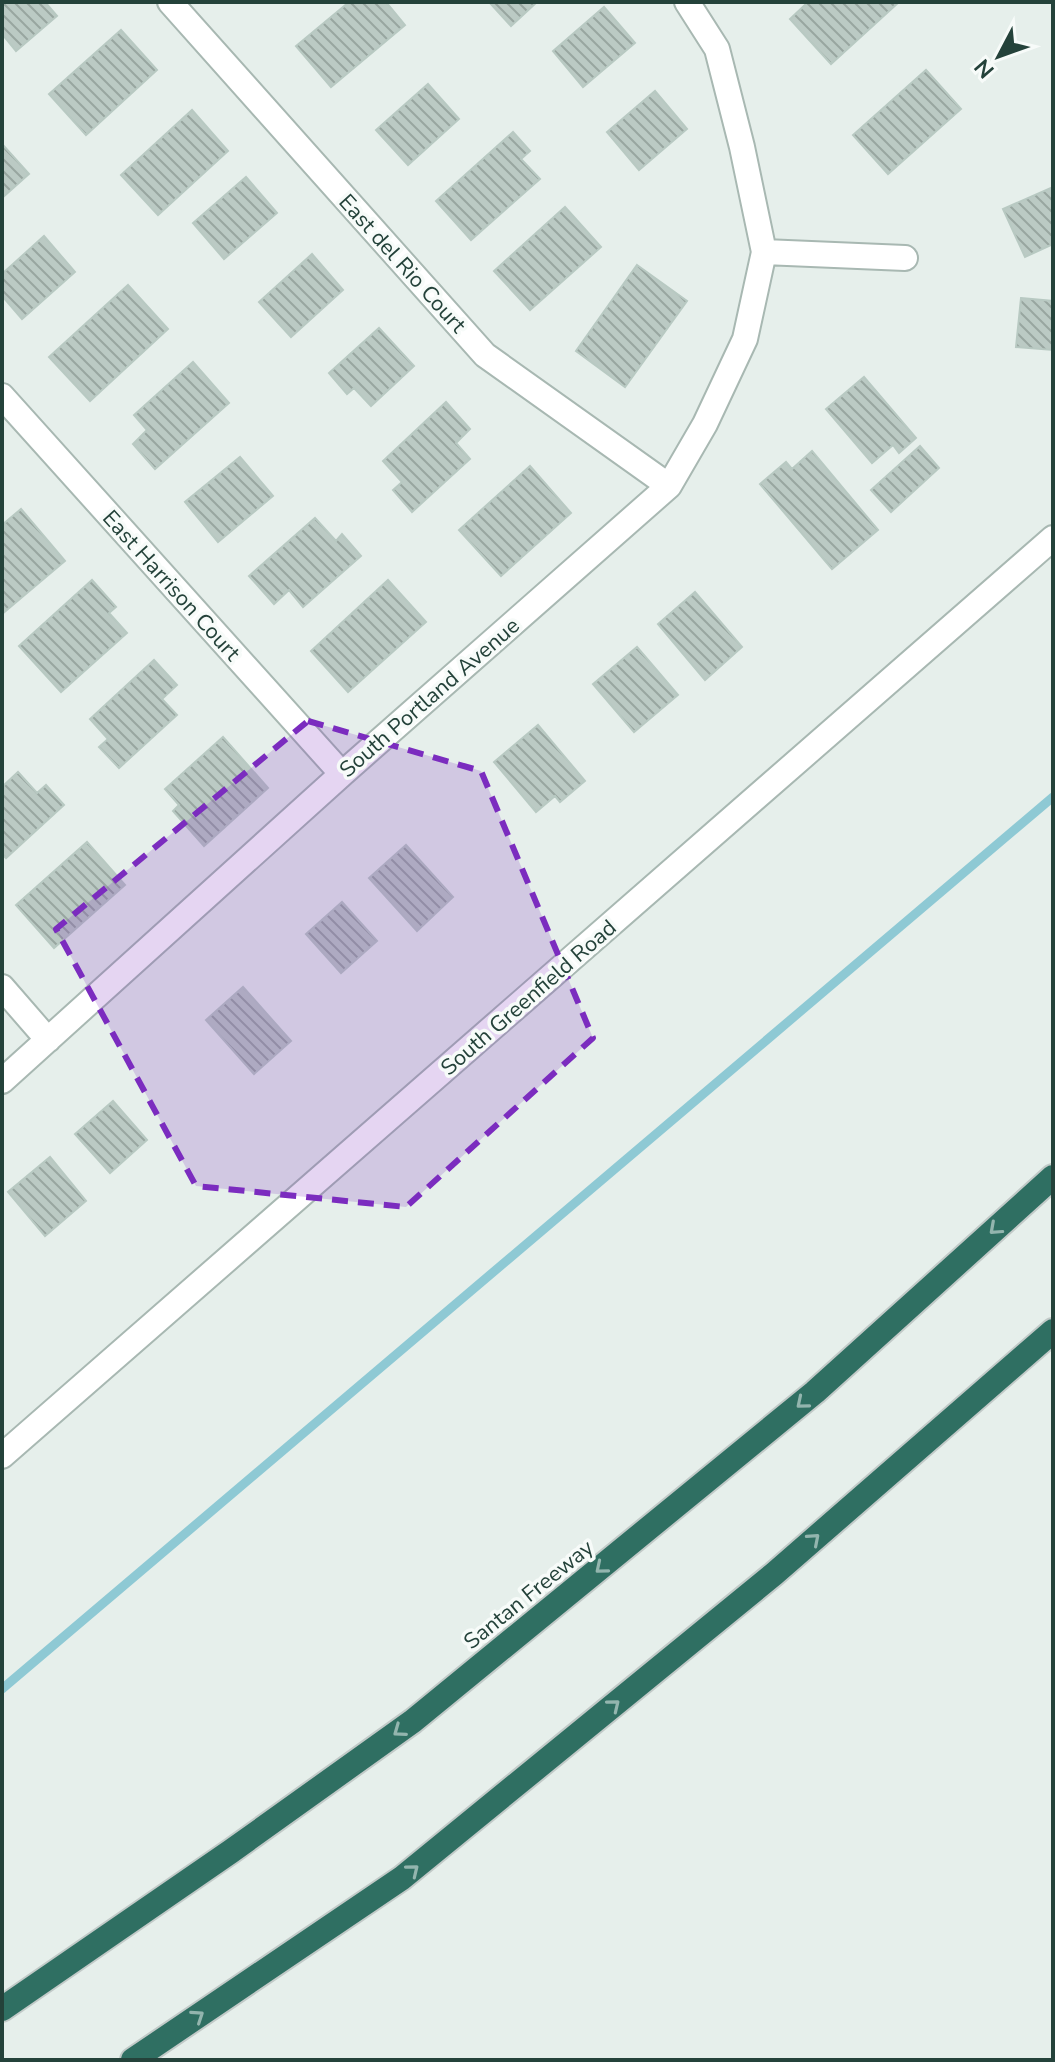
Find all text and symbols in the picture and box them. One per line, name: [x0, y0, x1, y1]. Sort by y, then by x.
north arrow: [959, 16, 1039, 96]
text: N: [968, 52, 1001, 85]
street label: East del Rio Court: [332, 188, 473, 340]
street label: East Harrison Court: [95, 504, 247, 668]
street label: South Portland Avenue: [333, 611, 526, 784]
street label: South Greenfield Road: [434, 913, 623, 1082]
one-way arrow: [990, 1219, 1005, 1234]
one-way arrow: [797, 1393, 811, 1408]
street label: Santan Freeway: [457, 1533, 600, 1657]
one-way arrow: [804, 1534, 819, 1549]
one-way arrow: [596, 1558, 611, 1573]
one-way arrow: [605, 1700, 619, 1715]
one-way arrow: [393, 1721, 407, 1736]
one-way arrow: [403, 1865, 418, 1880]
one-way arrow: [189, 2011, 203, 2026]

